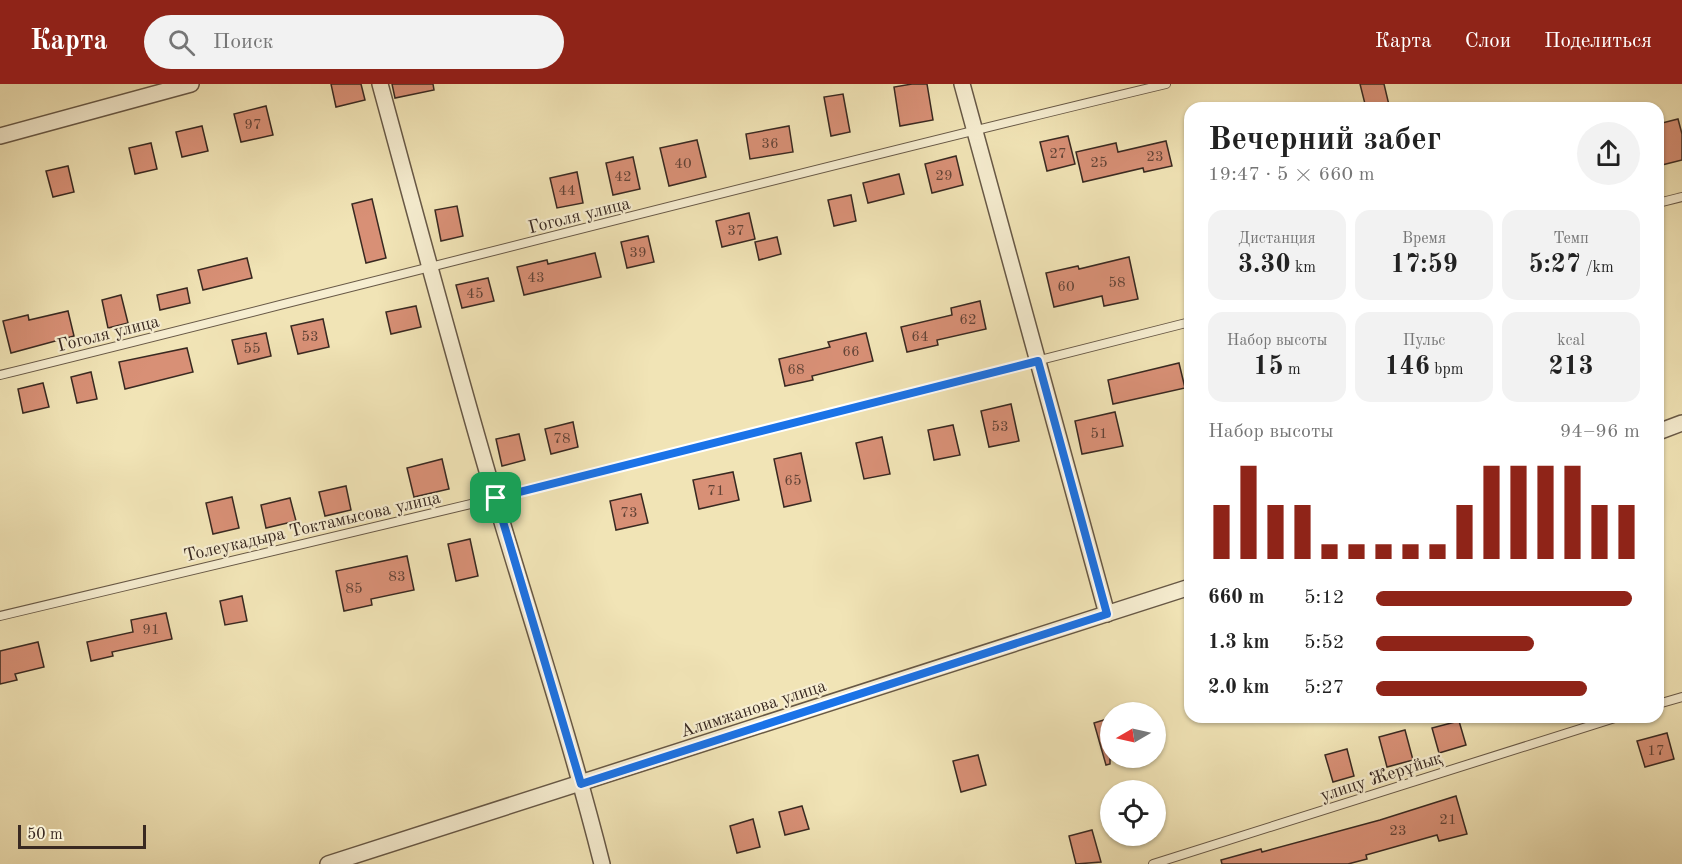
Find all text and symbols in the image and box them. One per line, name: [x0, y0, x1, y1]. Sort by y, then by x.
search box: [144, 15, 564, 69]
icon: search: [165, 26, 198, 59]
text: Карта: [30, 28, 108, 56]
text: Поиск: [213, 31, 274, 53]
text: Карта: [1375, 31, 1432, 52]
text: Слои: [1465, 31, 1511, 52]
text: Поделиться: [1544, 31, 1652, 52]
house number: 97: [244, 118, 262, 133]
button: share: [1577, 122, 1640, 185]
text: Вечерний забег: [1208, 124, 1441, 157]
house number: 36: [761, 137, 779, 152]
house number: 27: [1049, 147, 1067, 162]
house number: 23: [1146, 150, 1164, 165]
house number: 25: [1090, 156, 1108, 171]
house number: 40: [674, 157, 692, 172]
text: 19:47 · 5 × 660 m: [1208, 165, 1375, 185]
house number: 29: [935, 169, 953, 184]
house number: 42: [614, 170, 632, 185]
house number: 44: [558, 184, 576, 199]
street label: Гоголя улица: [526, 195, 632, 237]
house number: 37: [727, 224, 745, 239]
text: Дистанция: [1238, 231, 1316, 247]
text: Время: [1402, 231, 1446, 247]
text: Темп: [1553, 231, 1589, 247]
house number: 39: [629, 246, 647, 261]
text: 3.30: [1238, 252, 1291, 278]
text: 17:59: [1390, 252, 1458, 278]
text: 5:27: [1528, 252, 1581, 278]
text: km: [1291, 260, 1316, 276]
text: /km: [1581, 260, 1614, 276]
house number: 43: [527, 271, 545, 286]
house number: 58: [1108, 276, 1126, 291]
house number: 60: [1057, 280, 1075, 295]
house number: 45: [466, 287, 484, 302]
street label: Гоголя улица: [55, 313, 161, 355]
house number: 62: [959, 313, 977, 328]
house number: 53: [301, 330, 319, 345]
house number: 64: [911, 330, 929, 345]
text: Набор высоты: [1227, 333, 1327, 349]
text: Пульс: [1403, 333, 1445, 349]
text: kcal: [1557, 333, 1585, 349]
house number: 55: [243, 342, 261, 357]
house number: 66: [842, 345, 860, 360]
text: 15: [1253, 354, 1283, 380]
text: 146: [1385, 354, 1430, 380]
text: 213: [1548, 354, 1594, 380]
text: m: [1283, 362, 1301, 378]
text: bpm: [1430, 362, 1463, 378]
house number: 68: [787, 363, 805, 378]
house number: 53: [991, 420, 1009, 435]
text: Набор высоты: [1208, 422, 1334, 442]
text: 94–96 m: [1560, 422, 1640, 442]
house number: 51: [1090, 427, 1108, 442]
house number: 78: [553, 432, 571, 447]
pin: [470, 472, 521, 523]
house number: 65: [784, 474, 802, 489]
icon: arrive: [479, 481, 512, 514]
house number: 71: [707, 484, 725, 499]
street label: Толеукадыра Токтамысова улица: [182, 489, 442, 565]
house number: 73: [620, 506, 638, 521]
house number: 83: [388, 570, 406, 585]
house number: 85: [345, 582, 363, 597]
text: 660 m: [1208, 588, 1264, 608]
text: 5:12: [1304, 588, 1344, 608]
house number: 91: [142, 623, 160, 638]
text: 1.3 km: [1208, 633, 1270, 653]
text: 5:52: [1304, 633, 1344, 653]
street label: Алимжанова улица: [678, 677, 829, 741]
text: 2.0 km: [1208, 678, 1270, 698]
text: 5:27: [1304, 678, 1344, 698]
north arrow: [1100, 702, 1166, 768]
map controls: [1100, 702, 1166, 846]
house number: 17: [1647, 744, 1665, 759]
street label: улицу Жерұйық: [1318, 749, 1444, 805]
button: locate: [1100, 780, 1166, 846]
house number: 21: [1439, 813, 1457, 828]
scale bar: [18, 822, 146, 850]
house number: 23: [1389, 824, 1407, 839]
text: 50 m: [27, 827, 63, 843]

